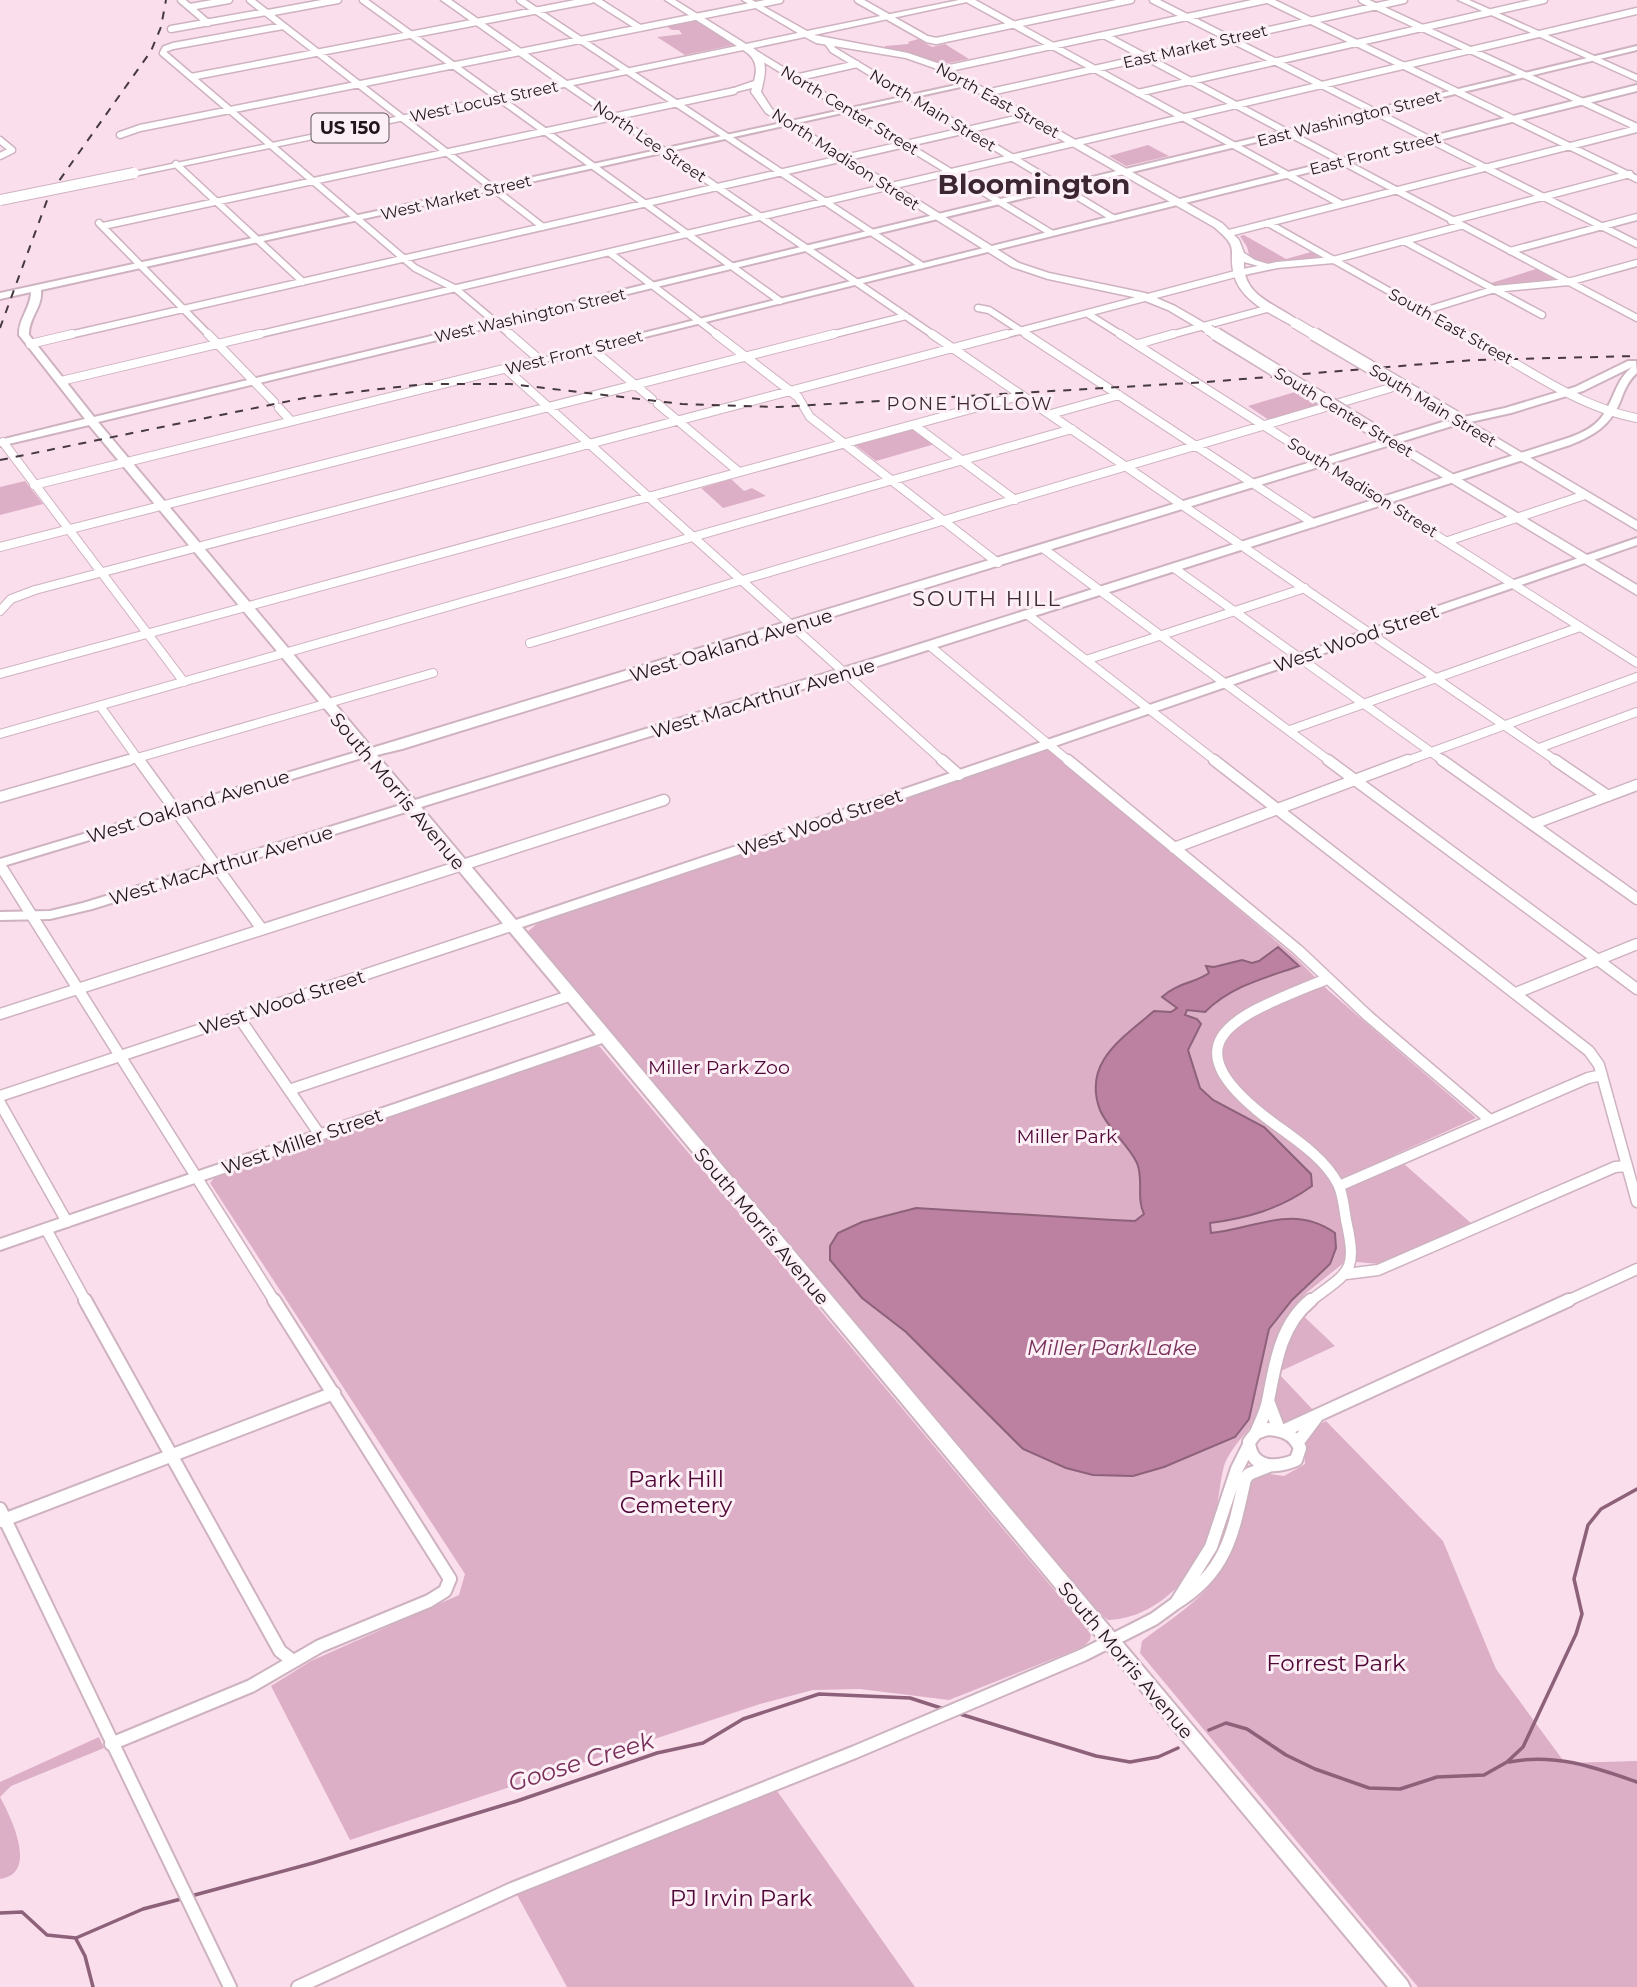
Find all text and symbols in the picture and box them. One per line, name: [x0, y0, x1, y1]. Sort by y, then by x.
street label: East Market Street: [1121, 21, 1270, 72]
street label: North East Street: [933, 59, 1063, 142]
street label: North Center Street: [777, 62, 923, 159]
street label: North Main Street: [866, 65, 1000, 156]
street label: West Locust Street: [408, 76, 560, 126]
street label: East Washington Street: [1255, 86, 1444, 151]
street label: North Lee Street: [590, 97, 710, 187]
street label: North Madison Street: [768, 105, 924, 215]
road number: US 150: [312, 113, 388, 142]
street label: East Front Street: [1308, 128, 1443, 179]
district label: Bloomington: [938, 167, 1130, 201]
street label: West Market Street: [379, 171, 534, 224]
street label: West Washington Street: [433, 284, 628, 347]
street label: South East Street: [1385, 284, 1517, 369]
street label: West Front Street: [503, 326, 645, 379]
street label: South Main Street: [1366, 360, 1500, 451]
street label: South Center Street: [1271, 363, 1417, 462]
district label: PONE HOLLOW: [887, 393, 1053, 415]
street label: South Madison Street: [1284, 433, 1442, 542]
district label: SOUTH HILL: [912, 586, 1062, 611]
street label: West Wood Street: [1271, 599, 1442, 677]
street label: West Oakland Avenue: [627, 604, 835, 687]
street label: West MacArthur Avenue: [649, 653, 878, 743]
street label: South Morris Avenue: [325, 708, 470, 875]
street label: West Oakland Avenue: [84, 765, 292, 848]
street label: West Wood Street: [735, 783, 906, 861]
street label: West MacArthur Avenue: [107, 820, 336, 910]
street label: West Wood Street: [196, 965, 368, 1040]
park label: Miller Park Zoo: [648, 1056, 790, 1079]
street label: West Miller Street: [219, 1103, 386, 1180]
park label: Miller Park: [1017, 1125, 1118, 1148]
street label: South Morris Avenue: [689, 1143, 834, 1310]
water label: Miller Park Lake: [1027, 1335, 1197, 1360]
park label: Park Hill Cemetery: [620, 1465, 733, 1519]
street label: South Morris Avenue: [1053, 1577, 1198, 1744]
park label: Forrest Park: [1266, 1649, 1406, 1677]
water label: Goose Creek: [504, 1725, 659, 1797]
park label: PJ Irvin Park: [670, 1884, 813, 1912]

